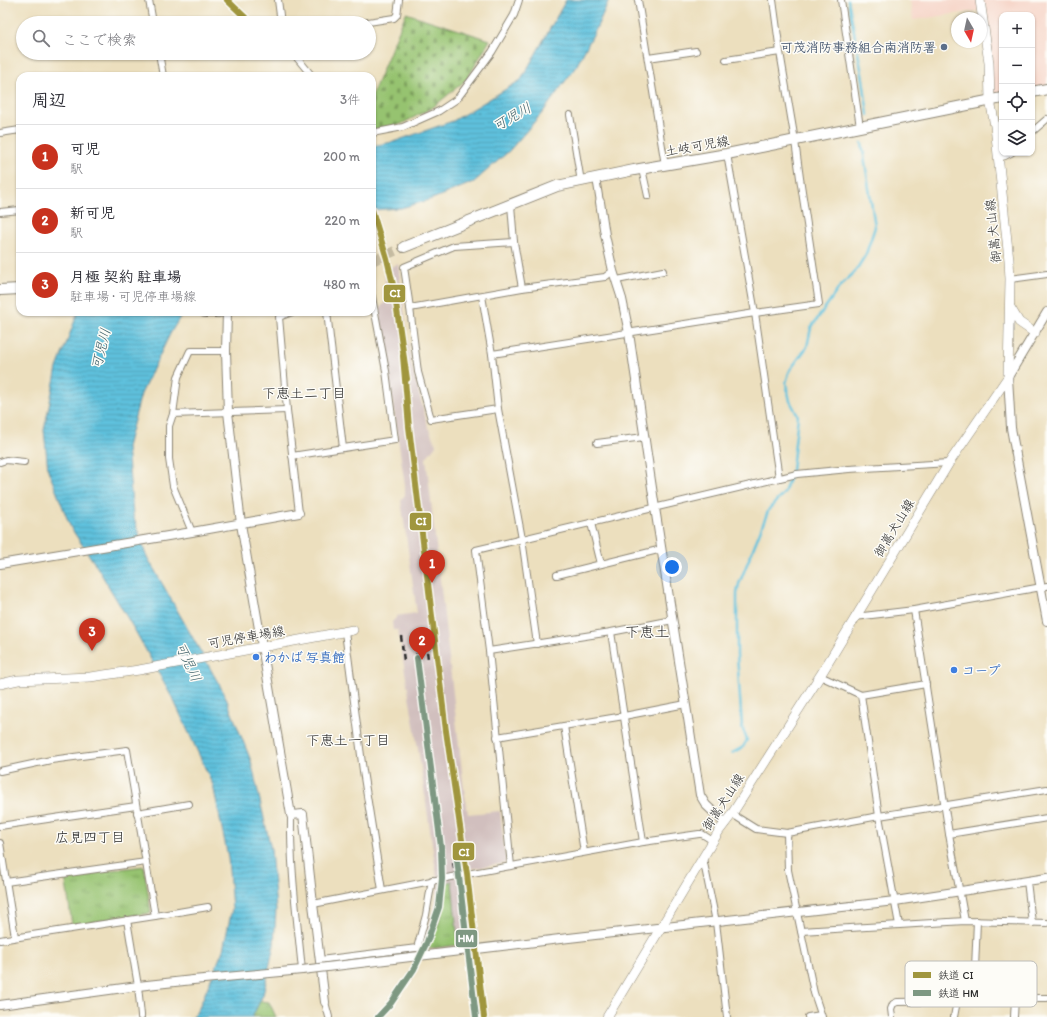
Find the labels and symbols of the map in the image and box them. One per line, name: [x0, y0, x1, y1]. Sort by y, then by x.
north arrow: [951, 12, 987, 48]
place label: 可茂消防事務組合南消防署: [780, 40, 936, 55]
marker: 可茂消防事務組合南消防署: [939, 42, 949, 52]
water label: 可児川: [490, 99, 534, 135]
street label: 土岐可児線: [664, 133, 731, 159]
street label: 御嵩犬山線: [982, 197, 1004, 264]
line badge: CI: [383, 284, 406, 303]
text: CI: [389, 287, 401, 300]
water label: 可児川: [88, 327, 114, 371]
district label: 下恵土二丁目: [262, 385, 346, 402]
street label: 御嵩犬山線: [871, 495, 918, 560]
line badge: CI: [409, 512, 432, 531]
text: CI: [415, 515, 427, 528]
pin: 1: [419, 550, 445, 583]
your location: [662, 557, 682, 577]
pin: 3: [79, 618, 105, 651]
street label: 可児停車場線: [206, 623, 287, 651]
district label: 下恵土: [624, 623, 670, 641]
pin: 2: [409, 627, 435, 660]
water label: 可児川: [171, 639, 205, 685]
place label: わかば 写真館: [264, 650, 345, 665]
marker: わかば 写真館: [251, 652, 261, 662]
place label: コープ: [962, 663, 1000, 678]
marker: コープ: [949, 665, 959, 675]
district label: 下恵土一丁目: [306, 732, 390, 749]
street label: 御嵩犬山線: [699, 770, 748, 833]
district label: 広見四丁目: [55, 829, 125, 846]
line badge: CI: [452, 842, 475, 861]
text: CI: [458, 846, 470, 859]
line badge: HM: [455, 929, 478, 948]
text: HM: [458, 932, 474, 945]
legend: [905, 961, 1037, 1007]
text: 鉄道 CI: [938, 969, 974, 982]
text: 鉄道 HM: [938, 987, 979, 1000]

